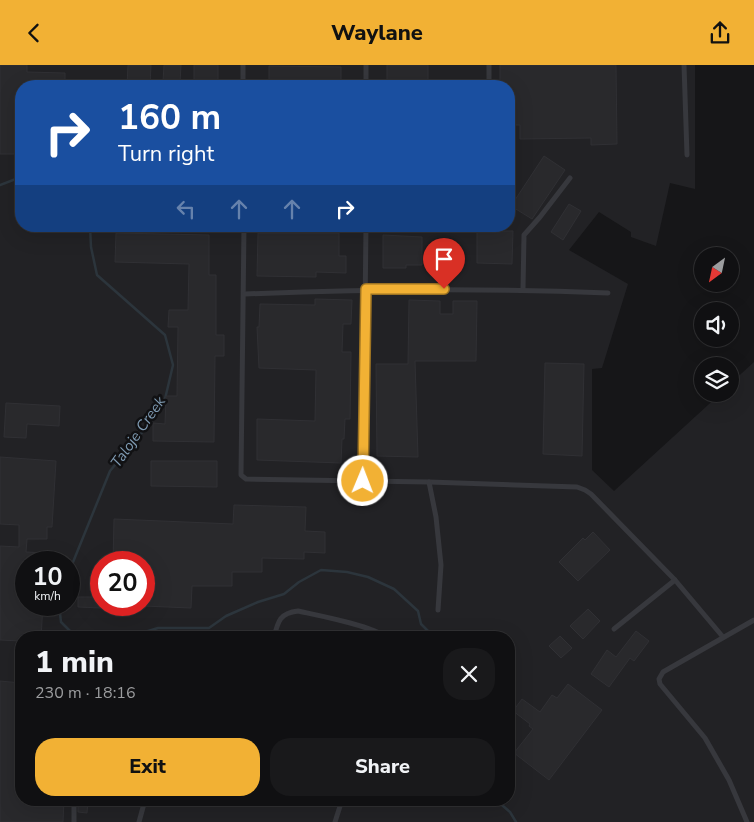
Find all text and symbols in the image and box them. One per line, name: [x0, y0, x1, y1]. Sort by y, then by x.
text: Waylane: [331, 18, 423, 48]
icon: back: [20, 19, 48, 47]
icon: share: [706, 19, 734, 47]
text: 160 m: [118, 94, 221, 141]
icon: right: [35, 100, 100, 165]
text: Turn right: [118, 139, 214, 169]
icon: left: [172, 195, 200, 223]
icon: ahead: [225, 195, 253, 223]
icon: ahead: [278, 195, 306, 223]
icon: right: [331, 195, 359, 223]
pin: [423, 238, 465, 289]
icon: arrive: [430, 245, 458, 273]
north arrow: [694, 247, 739, 293]
map controls: [694, 247, 739, 402]
button: sound: [694, 302, 739, 347]
button: layers: [694, 357, 739, 402]
water label: Taloje Creek: [106, 392, 170, 472]
position arrow: [336, 454, 388, 506]
speed limit sign: 20: [90, 551, 155, 616]
text: 10: [32, 560, 63, 594]
text: km/h: [34, 588, 61, 604]
text: 1 min: [35, 642, 114, 683]
button: close: [443, 648, 495, 700]
text: 230 m · 18:16: [35, 682, 136, 704]
button: Exit: [35, 738, 260, 796]
button: Share: [270, 738, 495, 796]

